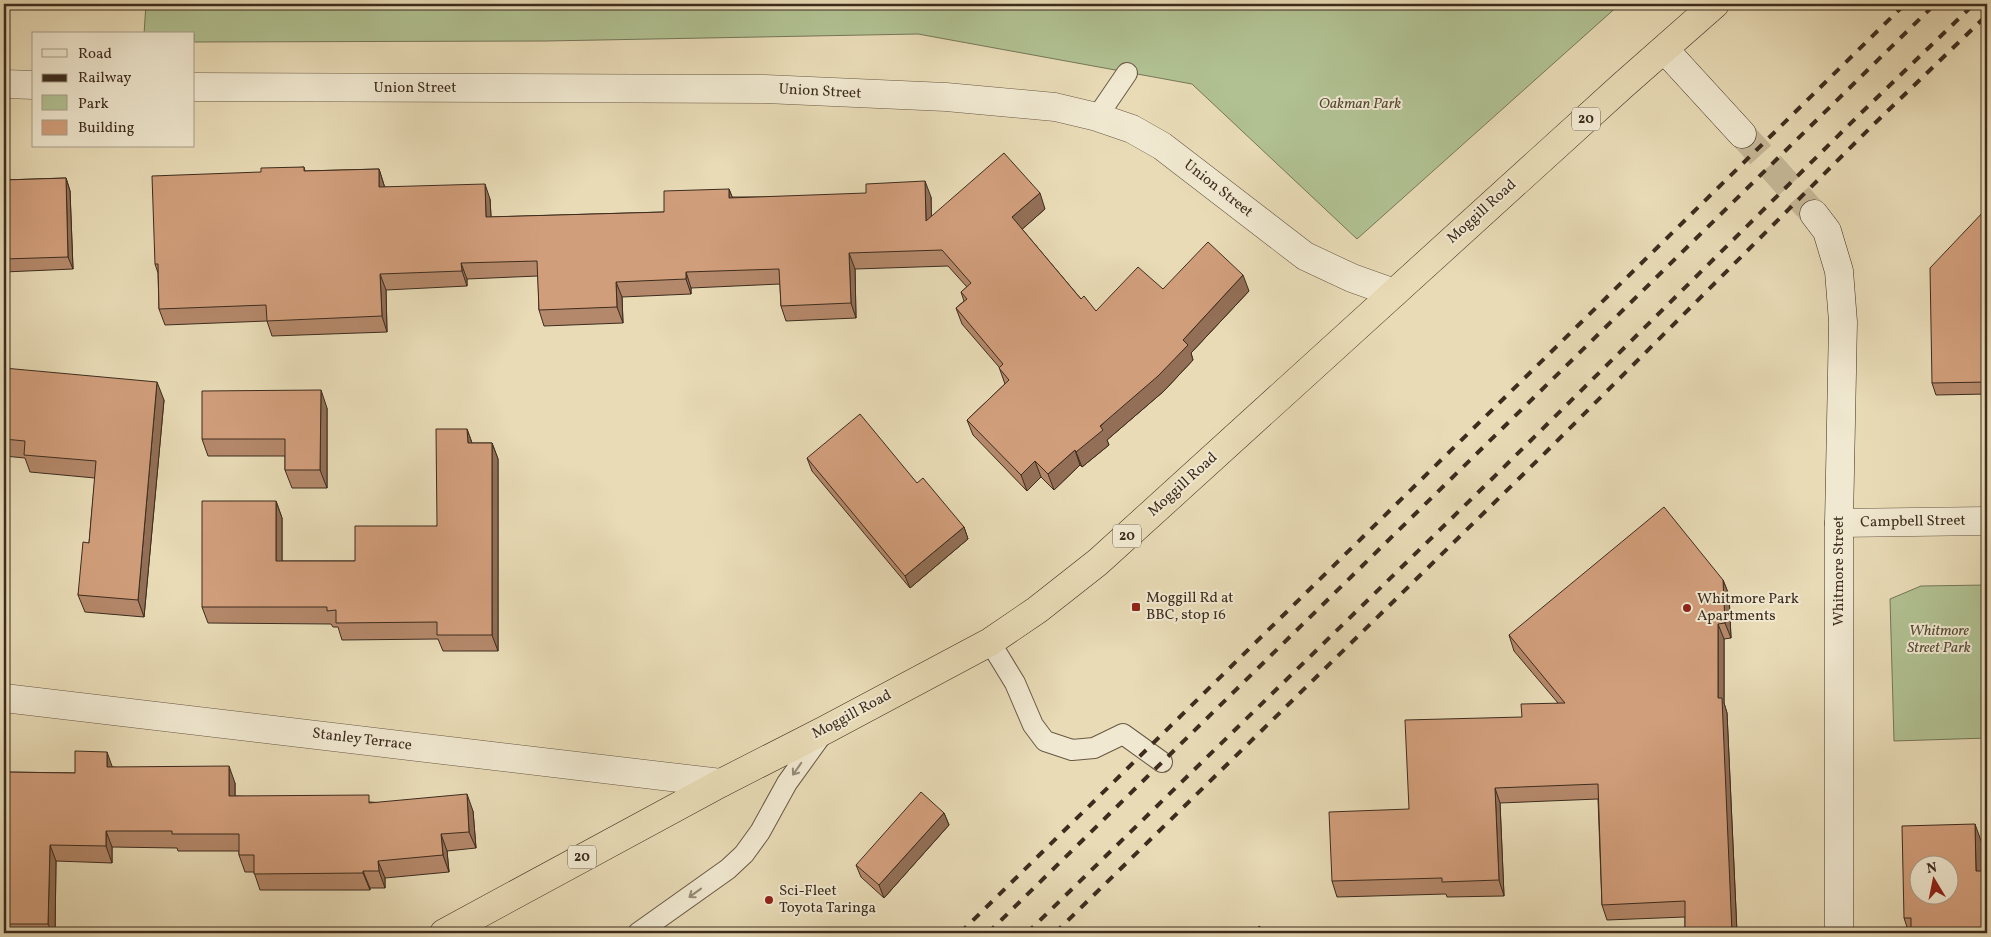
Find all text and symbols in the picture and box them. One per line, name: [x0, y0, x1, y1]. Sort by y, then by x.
legend: [32, 32, 195, 148]
text: Road: [78, 44, 112, 65]
text: Railway: [78, 68, 131, 89]
street label: Union Street: [374, 78, 456, 99]
street label: Union Street: [778, 79, 862, 105]
text: Park: [78, 94, 109, 115]
park label: Oakman Park: [1319, 94, 1401, 115]
road number: 20: [1572, 108, 1600, 130]
text: Building: [78, 118, 135, 139]
street label: Union Street: [1179, 155, 1257, 223]
street label: Moggill Road: [1443, 175, 1521, 249]
street label: Moggill Road: [1144, 448, 1222, 522]
street label: Campbell Street: [1860, 511, 1966, 533]
street label: Whitmore Street: [1829, 516, 1850, 626]
road number: 20: [1113, 524, 1141, 548]
place label: Moggill Rd at BBC, stop 16: [1146, 588, 1233, 626]
place label: Whitmore Park Apartments: [1697, 589, 1799, 627]
marker: Moggill Rd at BBC, stop 16: [1130, 601, 1142, 613]
marker: Whitmore Park Apartments: [1681, 602, 1693, 614]
park label: Whitmore Street Park: [1907, 621, 1971, 659]
street label: Moggill Road: [809, 685, 895, 745]
street label: Stanley Terrace: [311, 723, 413, 757]
one-way arrow: [792, 762, 802, 776]
road number: 20: [568, 846, 596, 869]
north arrow: [1908, 854, 1958, 904]
text: N: [1925, 858, 1939, 879]
place label: Sci-Fleet Toyota Taringa: [779, 881, 876, 919]
one-way arrow: [688, 888, 702, 898]
marker: Sci-Fleet Toyota Taringa: [763, 894, 775, 906]

